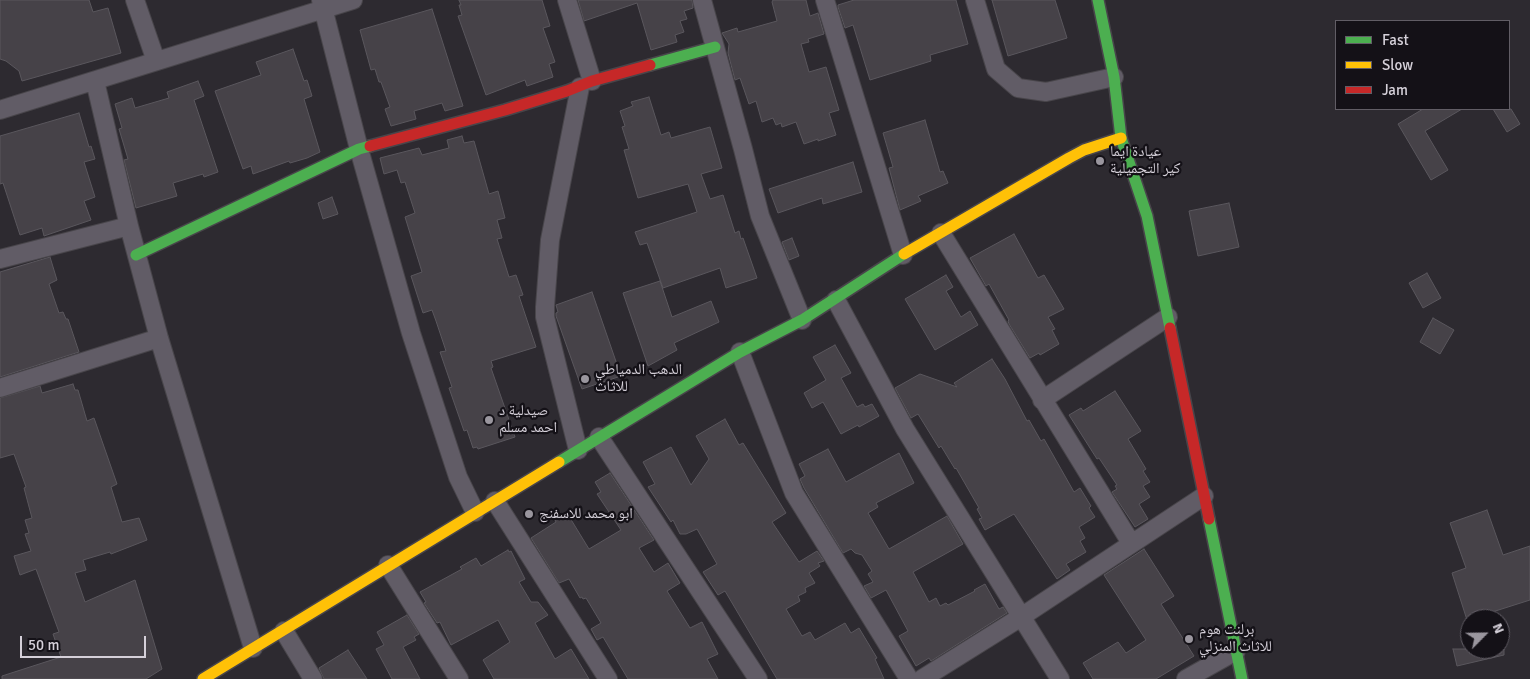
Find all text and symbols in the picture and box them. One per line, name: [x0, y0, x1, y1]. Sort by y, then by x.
legend: [1335, 20, 1510, 110]
text: Fast: [1382, 31, 1409, 49]
text: Slow: [1382, 56, 1413, 74]
text: Jam: [1382, 81, 1408, 99]
place label: عيادة ايما كير التجميلية: [1110, 143, 1181, 178]
marker: عيادة ايما كير التجميلية: [1094, 155, 1106, 167]
place label: الدهب الدمياطي للاثاث: [595, 361, 682, 396]
marker: الدهب الدمياطي للاثاث: [579, 373, 591, 385]
place label: صيدلية د احمد مسلم: [499, 402, 557, 437]
marker: صيدلية د احمد مسلم: [483, 414, 495, 426]
place label: ابو محمد للاسفنج: [539, 505, 633, 523]
marker: ابو محمد للاسفنج: [523, 508, 535, 520]
north arrow: [1460, 609, 1510, 659]
place label: برلنت هوم للاثاث المنزلي: [1199, 621, 1272, 656]
text: N: [1489, 621, 1508, 636]
scale bar: [22, 626, 149, 658]
marker: برلنت هوم للاثاث المنزلي: [1183, 633, 1195, 645]
text: 50 m: [28, 636, 59, 654]

